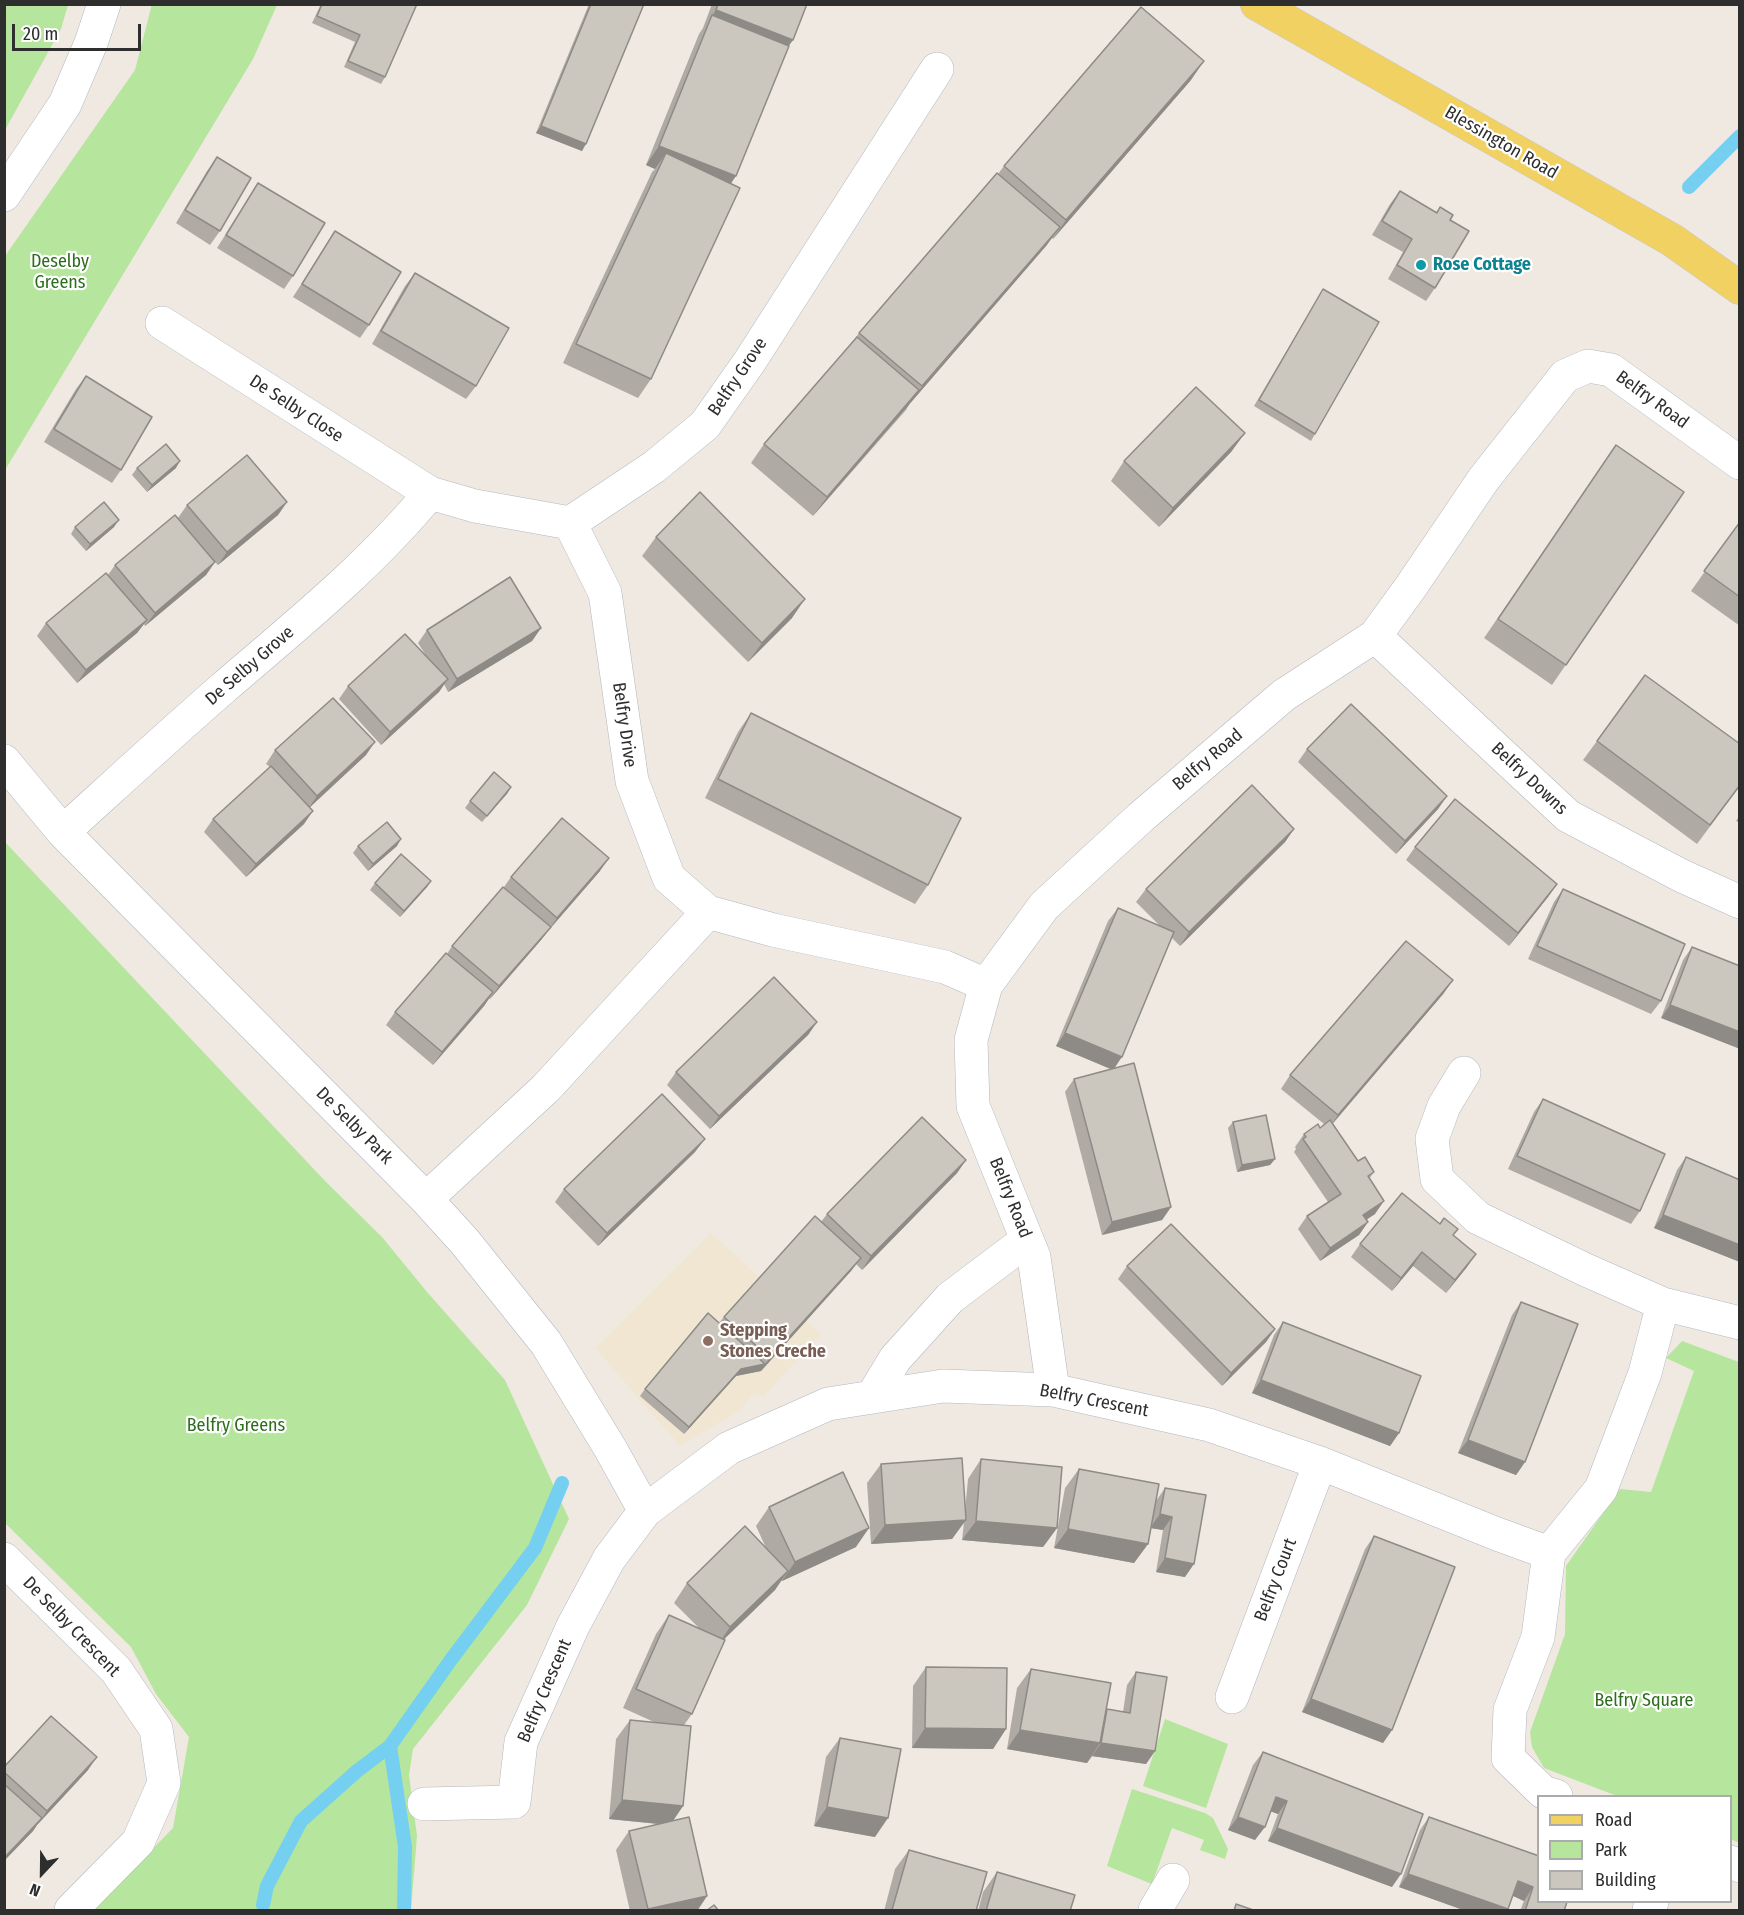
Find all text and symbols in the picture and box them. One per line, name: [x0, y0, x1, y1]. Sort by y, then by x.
scale bar: [15, 12, 144, 50]
text: 20 m: [23, 23, 58, 45]
street label: Blessington Road: [1441, 102, 1561, 184]
park label: Deselby Greens: [31, 251, 89, 294]
place label: Rose Cottage: [1433, 254, 1531, 276]
marker: Rose Cottage: [1414, 258, 1428, 272]
street label: Belfry Grove: [704, 334, 772, 420]
street label: Belfry Road: [1611, 366, 1693, 434]
street label: De Selby Close: [245, 371, 347, 447]
street label: De Selby Grove: [201, 622, 299, 710]
street label: Belfry Drive: [607, 681, 641, 769]
street label: Belfry Road: [1169, 724, 1247, 796]
street label: Belfry Downs: [1486, 738, 1572, 820]
street label: De Selby Park: [311, 1083, 397, 1169]
street label: Belfry Road: [984, 1155, 1036, 1241]
place label: Stepping Stones Creche: [720, 1320, 826, 1362]
marker: Stepping Stones Creche: [701, 1334, 715, 1348]
street label: Belfry Crescent: [1038, 1380, 1150, 1422]
park label: Belfry Greens: [187, 1415, 285, 1437]
street label: Belfry Court: [1250, 1535, 1302, 1625]
street label: De Selby Crescent: [18, 1572, 124, 1682]
street label: Belfry Crescent: [513, 1636, 577, 1746]
park label: Belfry Square: [1594, 1690, 1694, 1712]
legend: [1537, 1795, 1732, 1903]
text: Road: [1595, 1809, 1632, 1831]
text: Park: [1595, 1839, 1627, 1861]
north arrow: [12, 1843, 72, 1903]
text: Building: [1595, 1869, 1656, 1891]
text: N: [27, 1880, 43, 1901]

